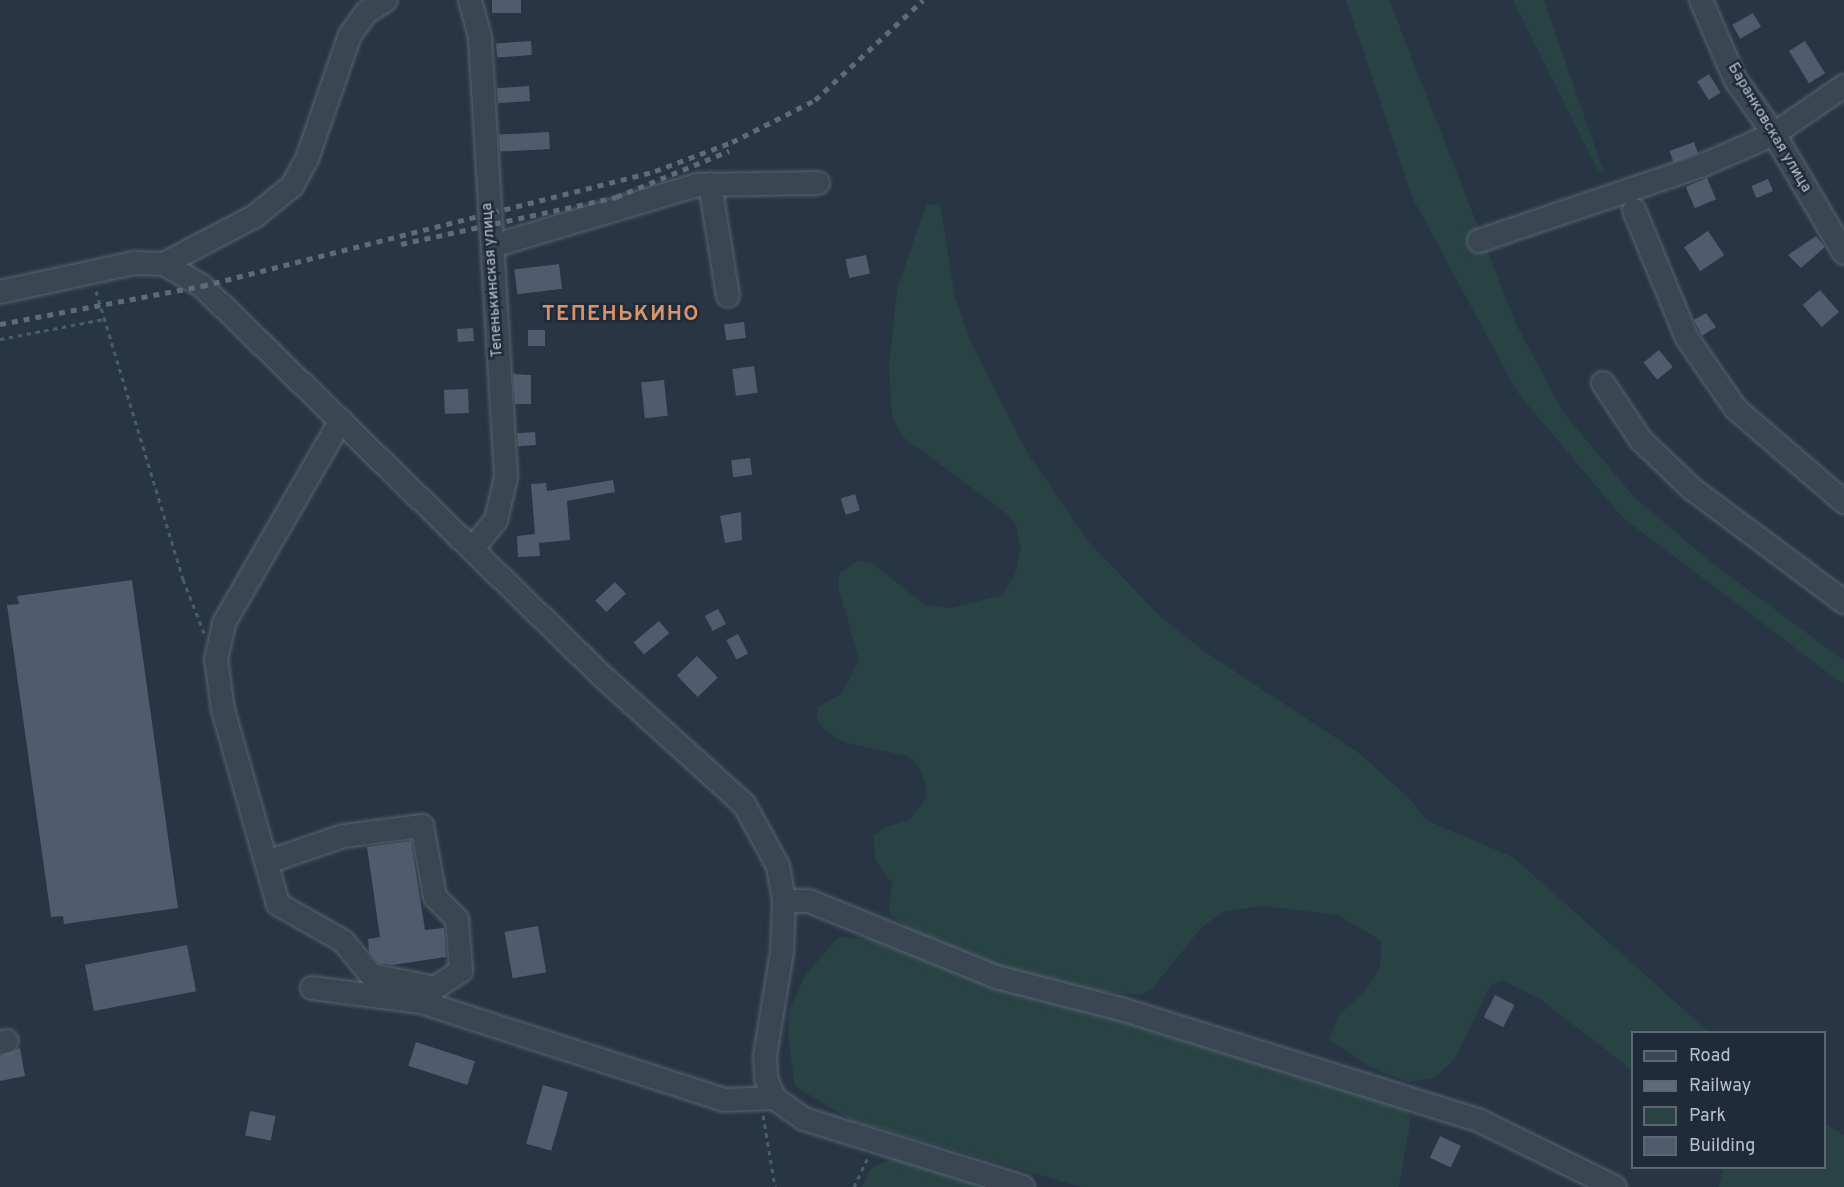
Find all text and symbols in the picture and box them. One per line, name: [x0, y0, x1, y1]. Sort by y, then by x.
street label: Баранковская улица: [1723, 60, 1815, 196]
street label: Тепенькинская улица: [479, 202, 507, 358]
district label: ТЕПЕНЬКИНО: [542, 302, 700, 328]
legend: [1631, 1031, 1826, 1169]
text: Road: [1689, 1045, 1731, 1068]
text: Railway: [1689, 1075, 1751, 1098]
text: Park: [1689, 1105, 1726, 1128]
text: Building: [1689, 1135, 1755, 1158]

